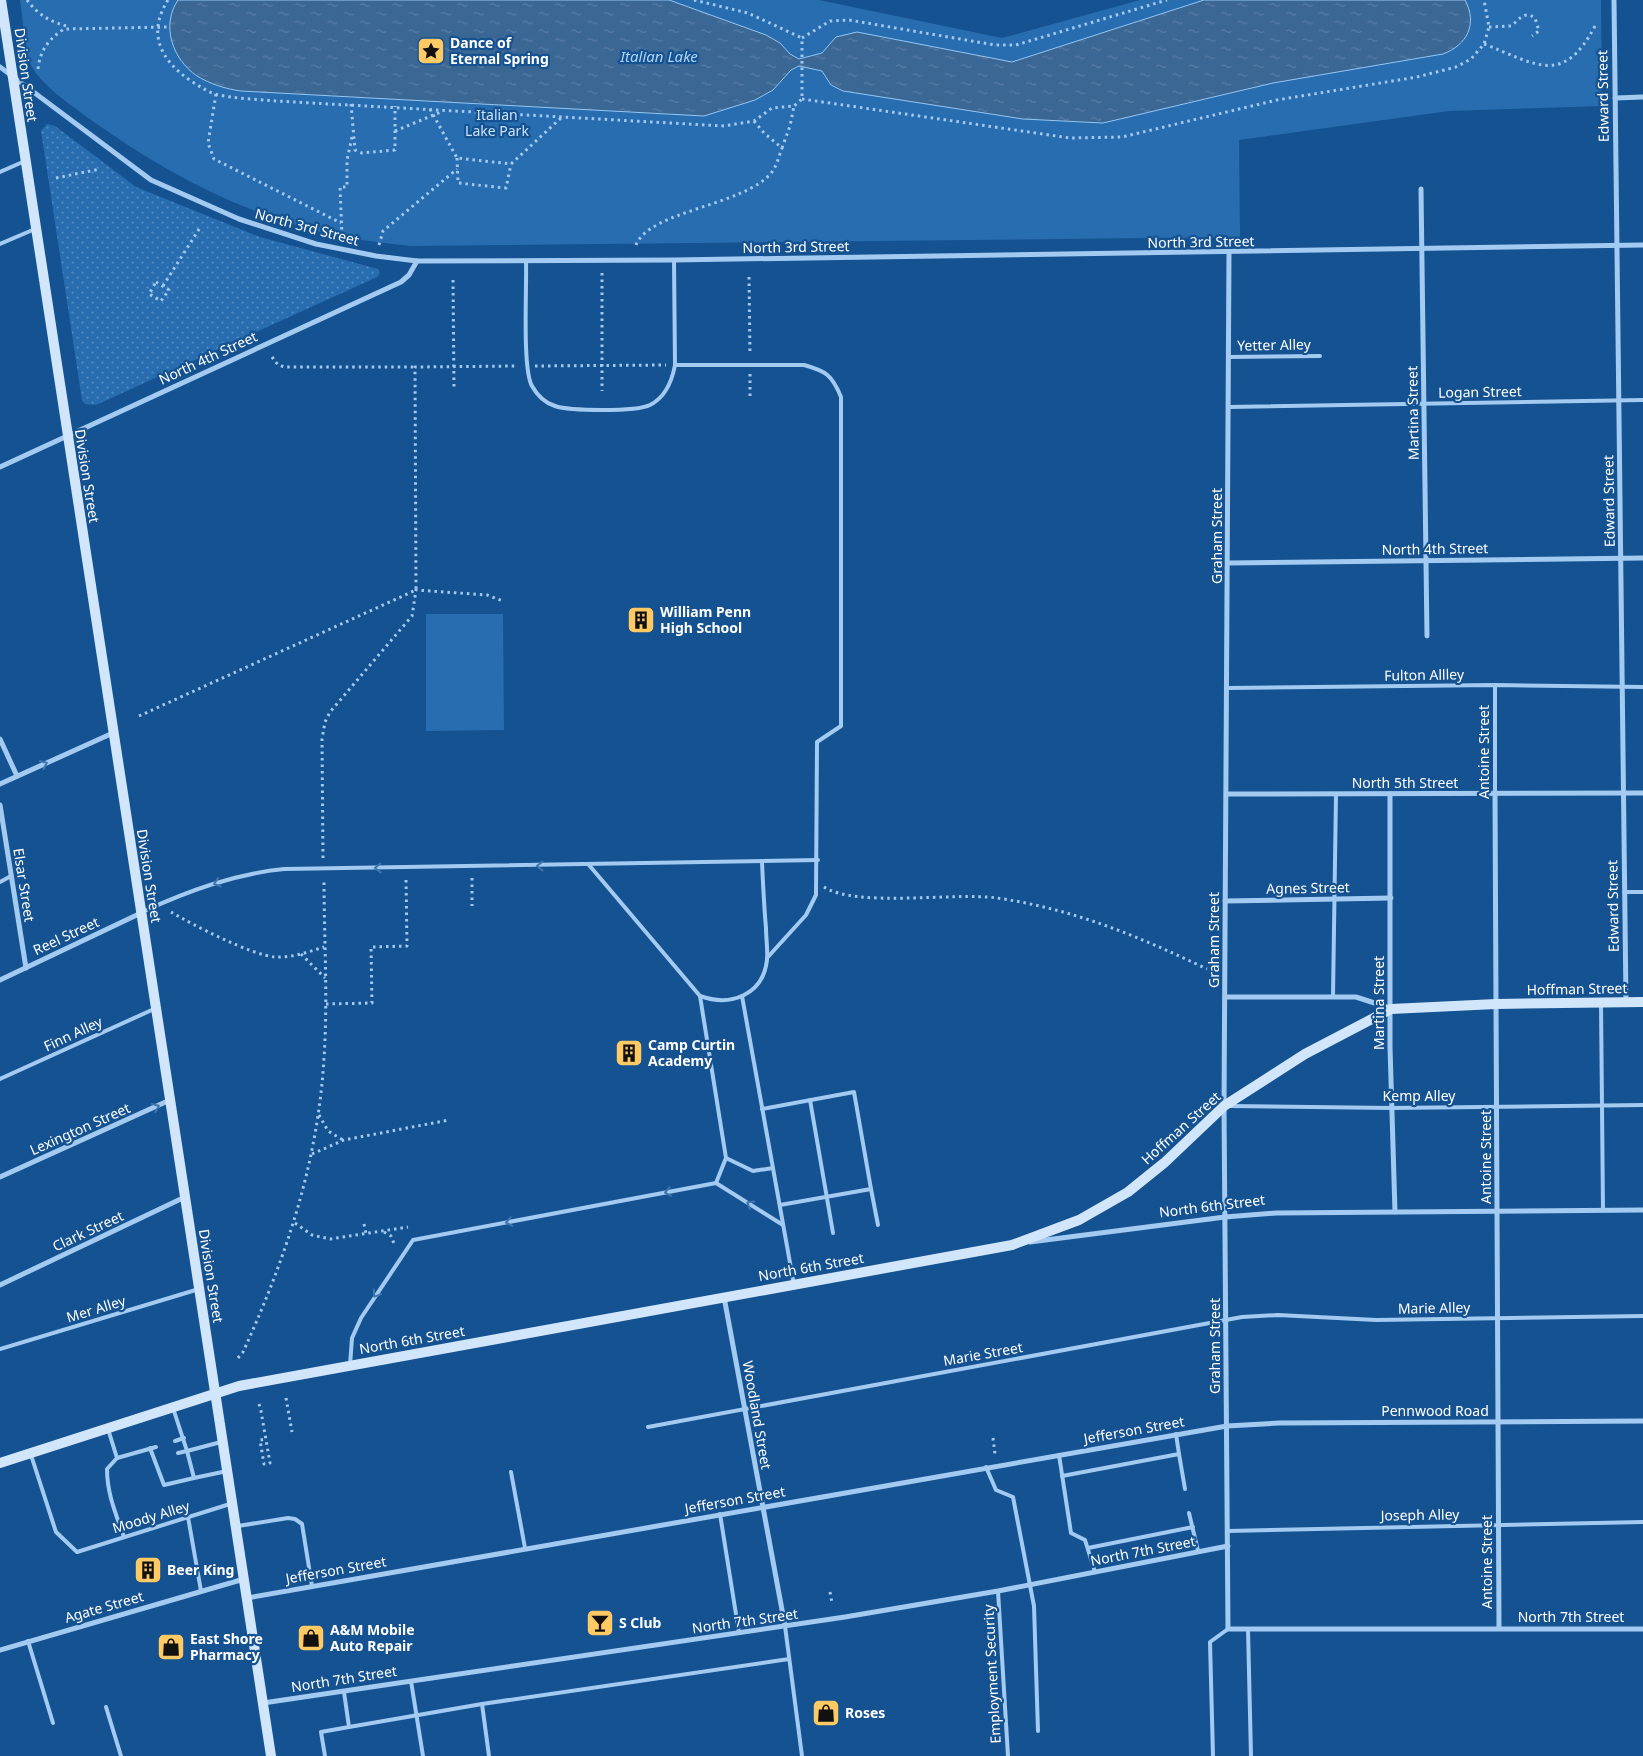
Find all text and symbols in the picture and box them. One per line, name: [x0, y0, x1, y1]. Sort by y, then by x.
street label: Division Street: [10, 27, 42, 123]
place label: Dance of Eternal Spring: [450, 33, 549, 68]
place icon: Dance of Eternal Spring: [416, 36, 446, 66]
water label: Italian Lake: [619, 46, 698, 66]
street label: Edward Street: [1592, 50, 1613, 142]
park label: Italian Lake Park: [465, 105, 529, 140]
street label: North 3rd Street: [253, 203, 361, 250]
street label: North 3rd Street: [1147, 231, 1255, 252]
street label: North 3rd Street: [742, 236, 850, 257]
street label: North 4th Street: [155, 326, 260, 389]
street label: Yetter Alley: [1237, 334, 1312, 355]
street label: Martina Street: [1402, 366, 1423, 460]
street label: Logan Street: [1438, 381, 1522, 402]
street label: Division Street: [71, 428, 104, 524]
street label: Edward Street: [1598, 455, 1619, 547]
street label: Graham Street: [1207, 488, 1226, 584]
street label: North 4th Street: [1381, 538, 1488, 559]
place label: William Penn High School: [660, 602, 751, 637]
building icon: William Penn High School: [626, 605, 656, 635]
street label: Fulton Allley: [1384, 664, 1465, 685]
street label: Antoine Street: [1474, 705, 1493, 799]
one-way arrow: [39, 759, 48, 770]
street label: North 5th Street: [1352, 773, 1458, 792]
street label: Division Street: [133, 828, 166, 924]
street label: Elsar Street: [9, 847, 40, 923]
one-way arrow: [536, 860, 544, 871]
street label: Edward Street: [1602, 860, 1623, 952]
one-way arrow: [373, 862, 381, 873]
one-way arrow: [213, 877, 221, 887]
street label: Agnes Street: [1266, 877, 1350, 898]
street label: Graham Street: [1204, 892, 1223, 988]
street label: Reel Street: [30, 912, 102, 959]
street label: Martina Street: [1369, 956, 1388, 1050]
street label: Hoffman Street: [1526, 978, 1628, 999]
street label: Finn Alley: [40, 1011, 106, 1055]
place label: Camp Curtin Academy: [648, 1035, 735, 1070]
building icon: Camp Curtin Academy: [614, 1038, 644, 1068]
street label: Kemp Alley: [1383, 1086, 1456, 1105]
street label: Hoffman Street: [1137, 1087, 1224, 1168]
street label: Lexington Street: [27, 1098, 133, 1159]
one-way arrow: [151, 1102, 160, 1113]
street label: Antoine Street: [1476, 1110, 1495, 1204]
one-way arrow: [664, 1187, 673, 1197]
street label: North 6th Street: [1158, 1190, 1266, 1221]
one-way arrow: [746, 1201, 755, 1211]
street label: Clark Street: [49, 1206, 126, 1255]
one-way arrow: [504, 1217, 513, 1227]
street label: Division Street: [195, 1228, 228, 1324]
street label: North 6th Street: [757, 1248, 865, 1285]
one-way arrow: [373, 1289, 383, 1298]
street label: Mer Alley: [64, 1290, 129, 1327]
street label: Marie Alley: [1398, 1297, 1471, 1318]
street label: Graham Street: [1205, 1298, 1224, 1394]
street label: North 6th Street: [358, 1321, 466, 1358]
street label: Marie Street: [942, 1337, 1024, 1370]
street label: Woodland Street: [739, 1359, 776, 1471]
street label: Pennwood Road: [1381, 1401, 1489, 1420]
street label: Jefferson Street: [1080, 1411, 1186, 1448]
street label: Jefferson Street: [681, 1481, 787, 1518]
street label: Moody Alley: [110, 1495, 193, 1537]
street label: Joseph Alley: [1378, 1504, 1460, 1525]
street label: Antoine Street: [1477, 1515, 1496, 1609]
street label: North 7th Street: [1089, 1531, 1197, 1570]
street label: Jefferson Street: [282, 1551, 388, 1588]
building icon: Beer King: [133, 1555, 163, 1585]
place label: Beer King: [167, 1560, 234, 1579]
street label: Agate Street: [62, 1586, 145, 1627]
street label: Employment Security: [978, 1603, 1005, 1744]
street label: North 7th Street: [691, 1604, 799, 1637]
street label: North 7th Street: [1518, 1607, 1624, 1626]
bar icon: S Club: [585, 1608, 615, 1638]
place label: S Club: [619, 1613, 662, 1632]
place label: A&M Mobile Auto Repair: [330, 1620, 415, 1655]
shop icon: A&M Mobile Auto Repair: [296, 1623, 326, 1653]
place label: East Shore Pharmacy: [190, 1629, 263, 1664]
shop icon: East Shore Pharmacy: [156, 1632, 186, 1662]
street label: North 7th Street: [290, 1661, 398, 1696]
shop icon: Roses: [811, 1698, 841, 1728]
place label: Roses: [845, 1703, 885, 1722]

